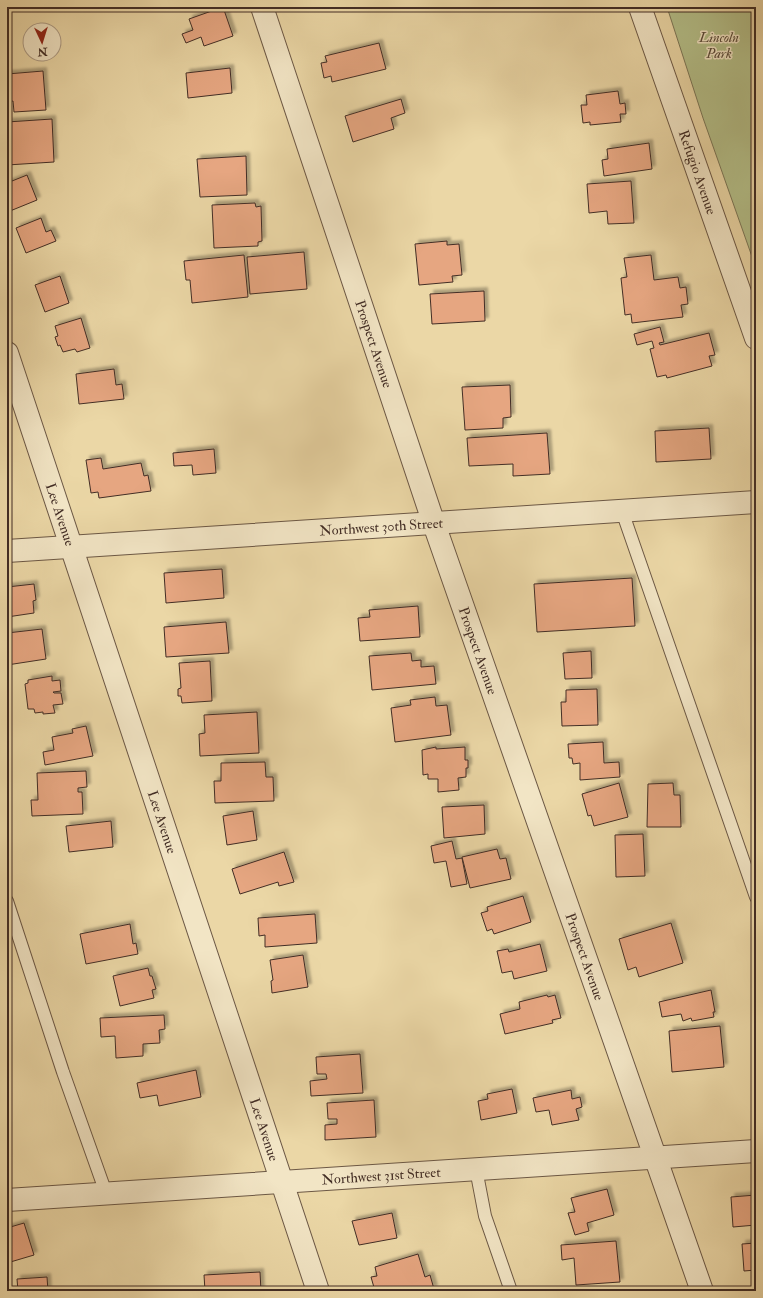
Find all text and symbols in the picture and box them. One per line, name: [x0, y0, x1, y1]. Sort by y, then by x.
north arrow: [22, 22, 62, 62]
park label: Lincoln Park: [698, 29, 739, 62]
text: N: [36, 45, 49, 58]
street label: Refugio Avenue: [675, 128, 720, 217]
street label: Prospect Avenue: [351, 298, 396, 390]
street label: Lee Avenue: [42, 481, 78, 548]
street label: Northwest 30th Street: [319, 514, 444, 540]
street label: Prospect Avenue: [455, 605, 501, 697]
street label: Lee Avenue: [144, 788, 180, 856]
street label: Prospect Avenue: [562, 911, 608, 1003]
street label: Lee Avenue: [246, 1096, 282, 1163]
street label: Northwest 31st Street: [321, 1164, 442, 1188]

